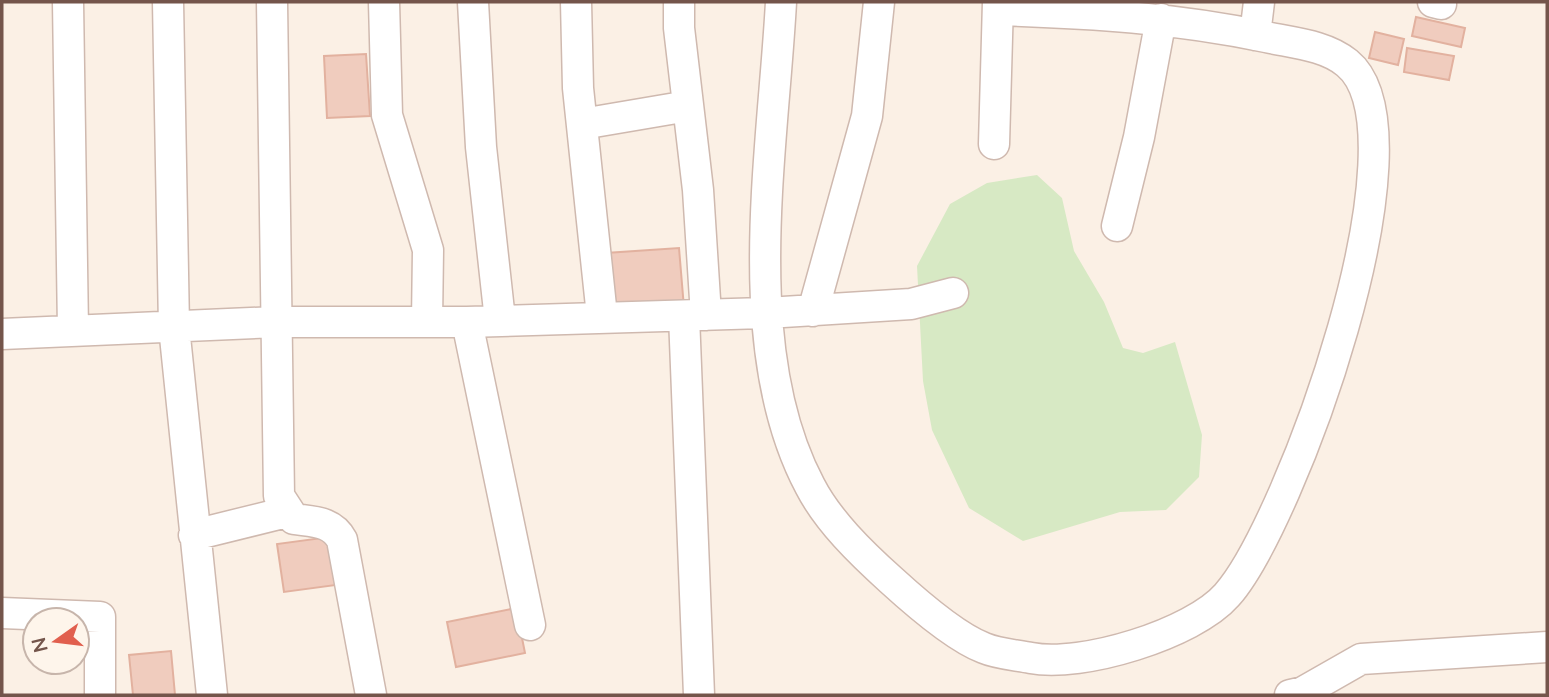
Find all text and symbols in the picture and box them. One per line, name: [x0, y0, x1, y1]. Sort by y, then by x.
north arrow: [21, 606, 91, 676]
text: N: [26, 635, 52, 655]

